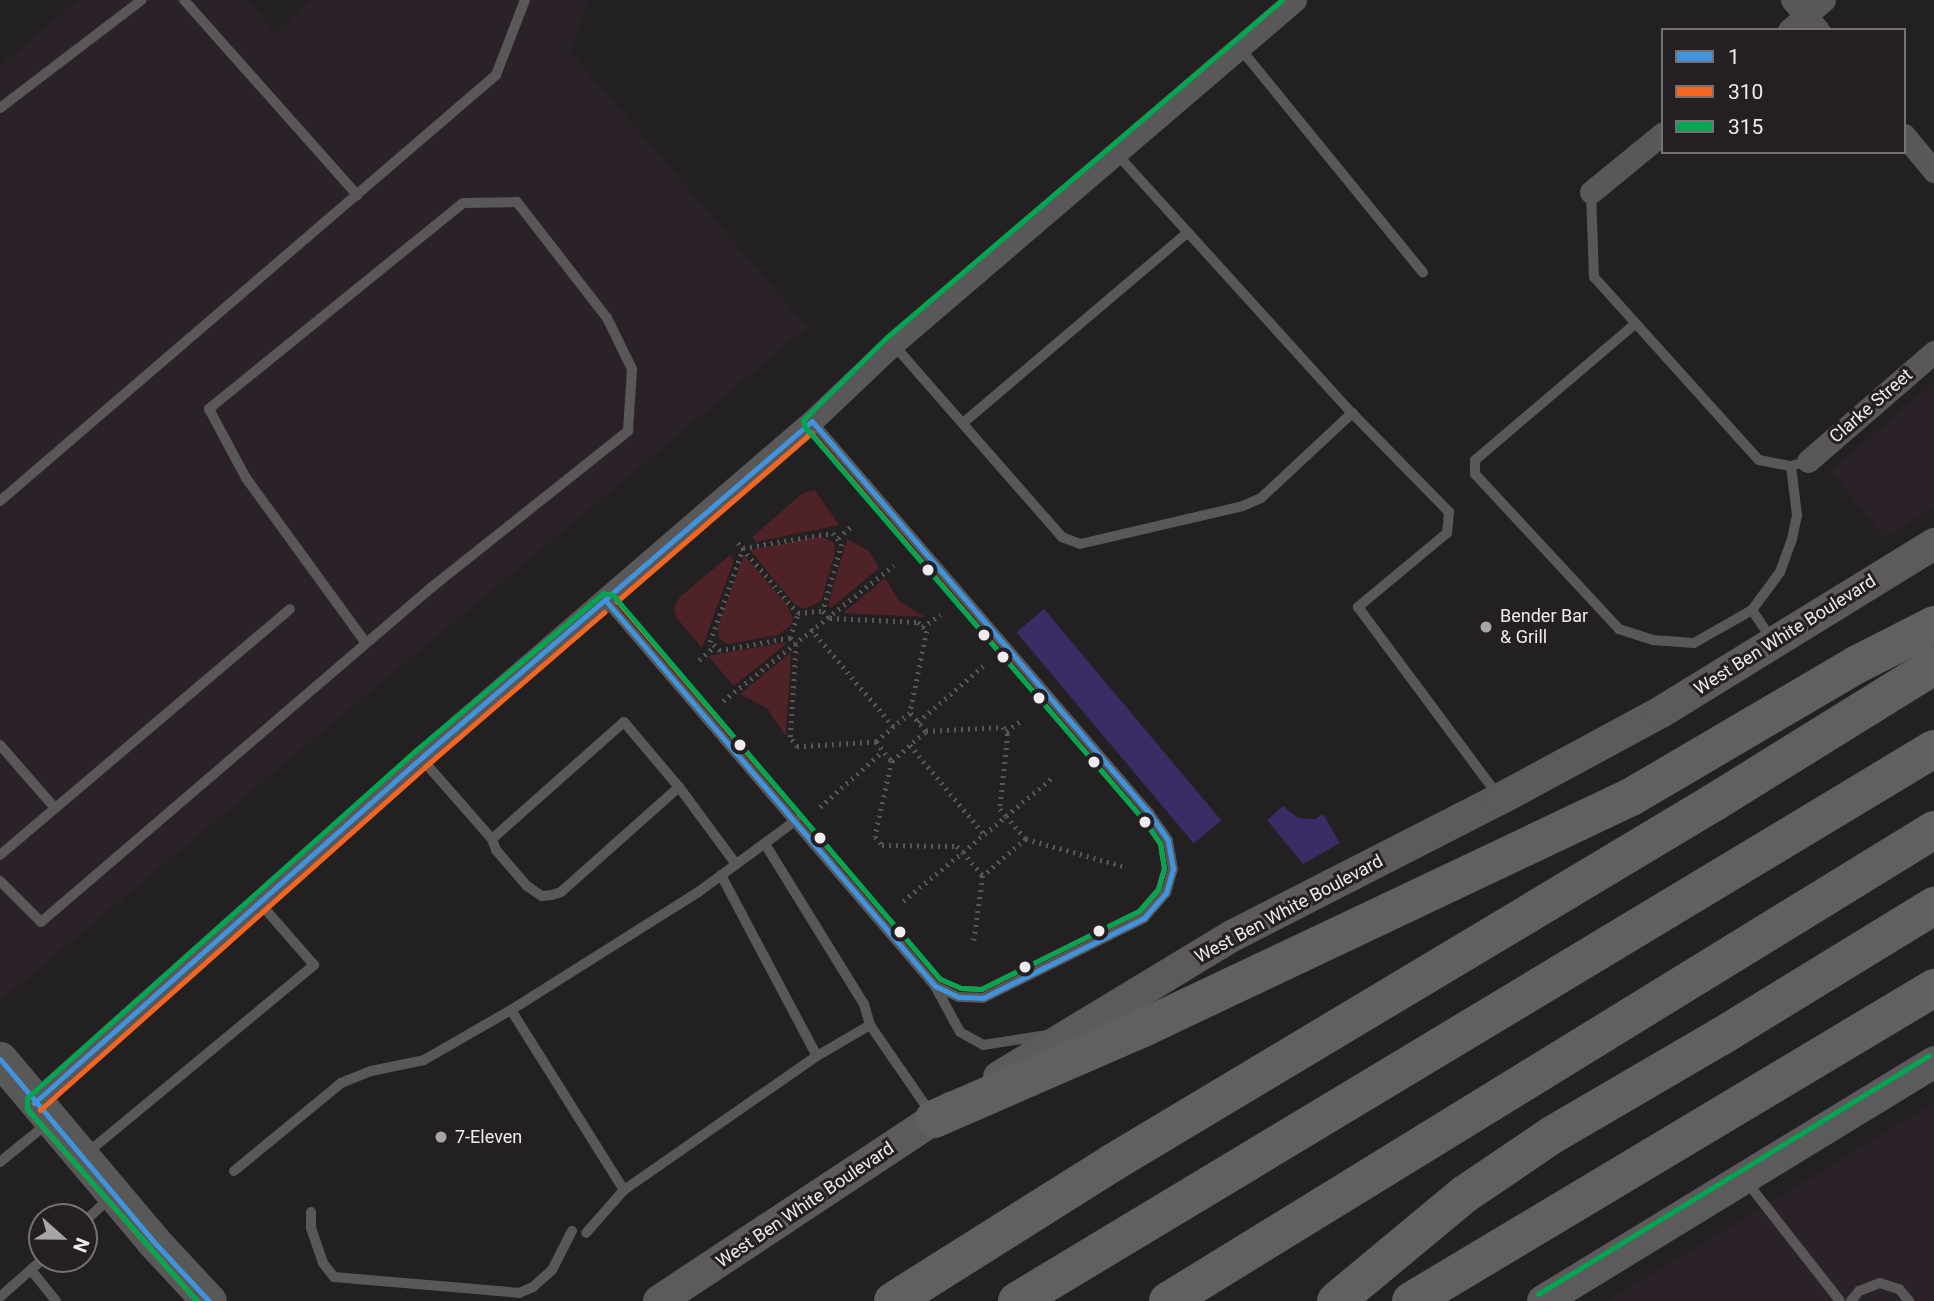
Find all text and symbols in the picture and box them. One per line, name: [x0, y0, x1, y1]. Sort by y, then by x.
legend: [1661, 28, 1906, 154]
text: 1: [1728, 45, 1740, 69]
text: 310: [1728, 80, 1763, 104]
text: 315: [1728, 115, 1763, 139]
street label: Clarke Street: [1825, 364, 1917, 448]
unlabelled marker: [921, 563, 935, 577]
street label: West Ben White Boulevard: [1690, 570, 1880, 700]
place label: Bender Bar & Grill: [1500, 606, 1588, 648]
marker: Bender Bar & Grill: [1478, 619, 1494, 635]
unlabelled marker: [977, 628, 991, 642]
unlabelled marker: [996, 650, 1010, 664]
unlabelled marker: [1032, 691, 1046, 705]
unlabelled marker: [733, 738, 747, 752]
unlabelled marker: [1087, 755, 1101, 769]
unlabelled marker: [1138, 815, 1152, 829]
unlabelled marker: [813, 831, 827, 845]
street label: West Ben White Boulevard: [1191, 850, 1387, 968]
unlabelled marker: [1092, 924, 1106, 938]
unlabelled marker: [893, 925, 907, 939]
unlabelled marker: [1018, 960, 1032, 974]
place label: 7-Eleven: [455, 1126, 522, 1148]
marker: 7-Eleven: [433, 1129, 449, 1145]
street label: West Ben White Boulevard: [712, 1137, 898, 1273]
north arrow: [28, 1203, 98, 1273]
text: N: [68, 1235, 94, 1255]

